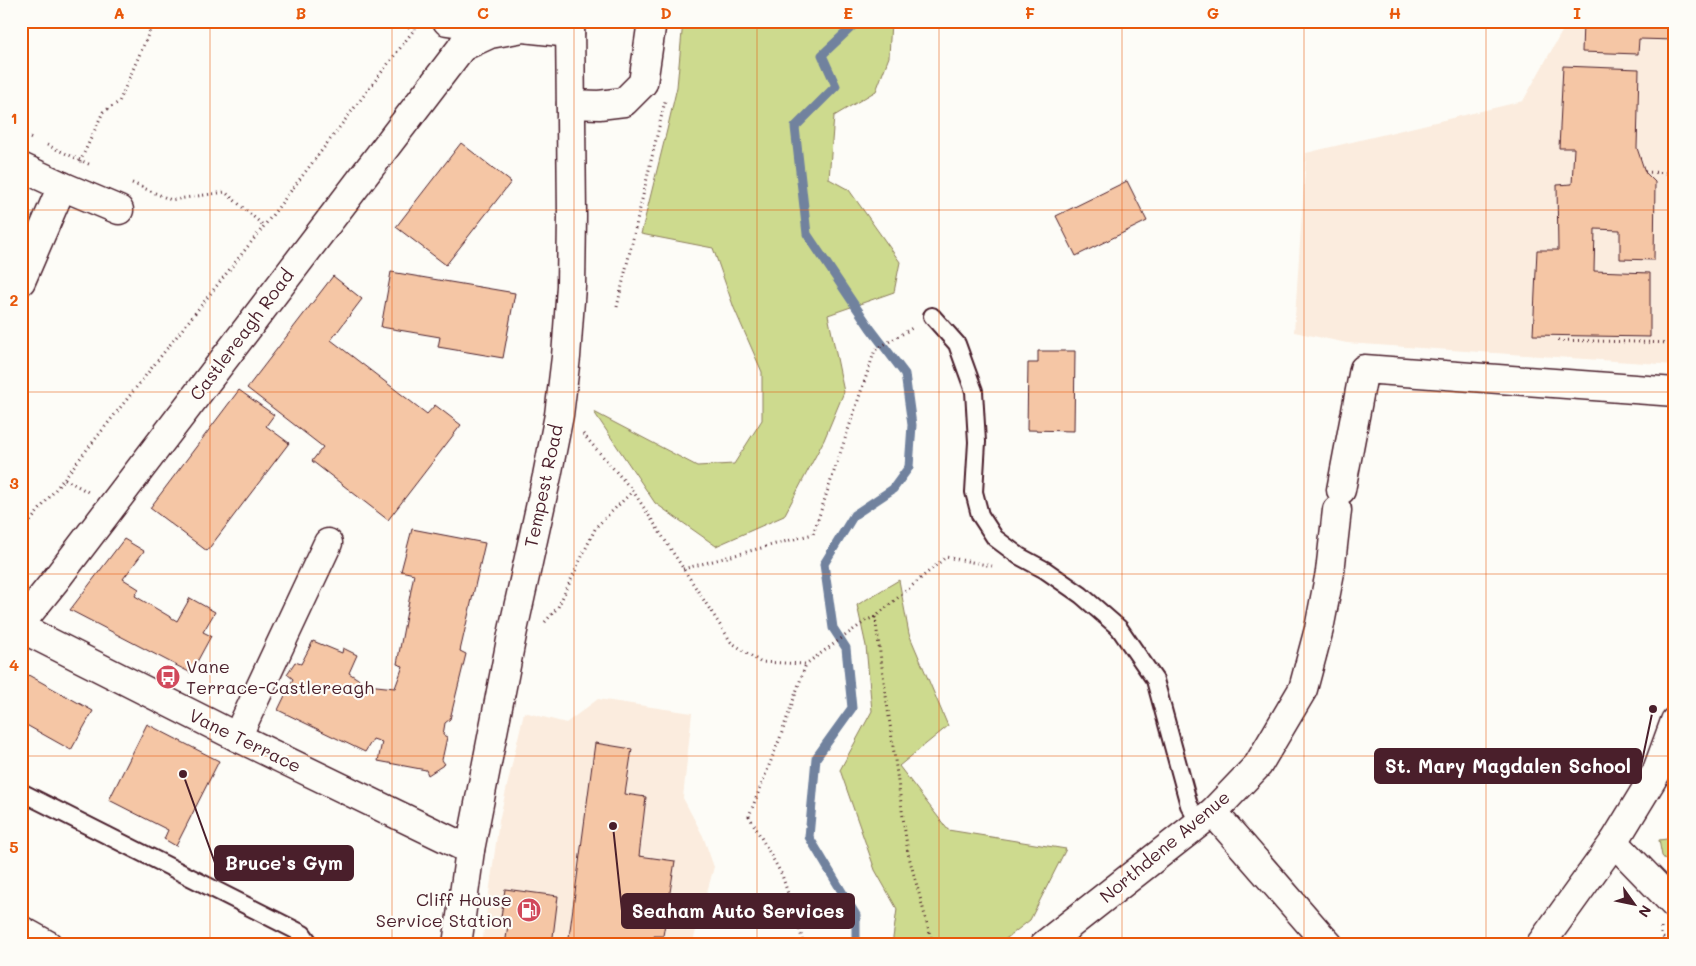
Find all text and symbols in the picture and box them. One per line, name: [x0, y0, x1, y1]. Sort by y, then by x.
text: A: [113, 2, 125, 23]
text: B: [296, 2, 306, 23]
text: C: [477, 2, 489, 23]
text: D: [660, 2, 672, 23]
text: E: [843, 2, 853, 23]
text: F: [1025, 2, 1035, 23]
text: G: [1207, 2, 1219, 23]
text: H: [1389, 2, 1401, 23]
text: I: [1573, 2, 1581, 23]
text: 1: [10, 107, 18, 128]
street label: Castlereagh Road: [184, 264, 299, 405]
text: 2: [10, 289, 19, 310]
street label: Tempest Road: [518, 422, 568, 549]
text: 3: [9, 472, 19, 493]
text: 4: [9, 654, 19, 675]
place label: Vane Terrace-Castlereagh: [186, 654, 374, 699]
bus stop icon: Vane Terrace-Castlereagh: [155, 664, 181, 690]
street label: Vane Terrace: [185, 703, 305, 778]
callout: St. Mary Magdalen School: [1375, 749, 1641, 783]
text: St. Mary Magdalen School: [1385, 753, 1631, 778]
street label: Northdene Avenue: [1094, 785, 1234, 908]
text: 5: [9, 836, 19, 857]
callout: Bruce's Gym: [215, 846, 353, 880]
text: Bruce's Gym: [225, 850, 343, 875]
north arrow: [1608, 878, 1658, 928]
place label: Cliff House Service Station: [376, 887, 512, 932]
callout: Seaham Auto Services: [622, 894, 854, 928]
fuel station icon: Cliff House Service Station: [516, 897, 542, 923]
text: Seaham Auto Services: [632, 898, 844, 923]
text: N: [1634, 902, 1656, 921]

